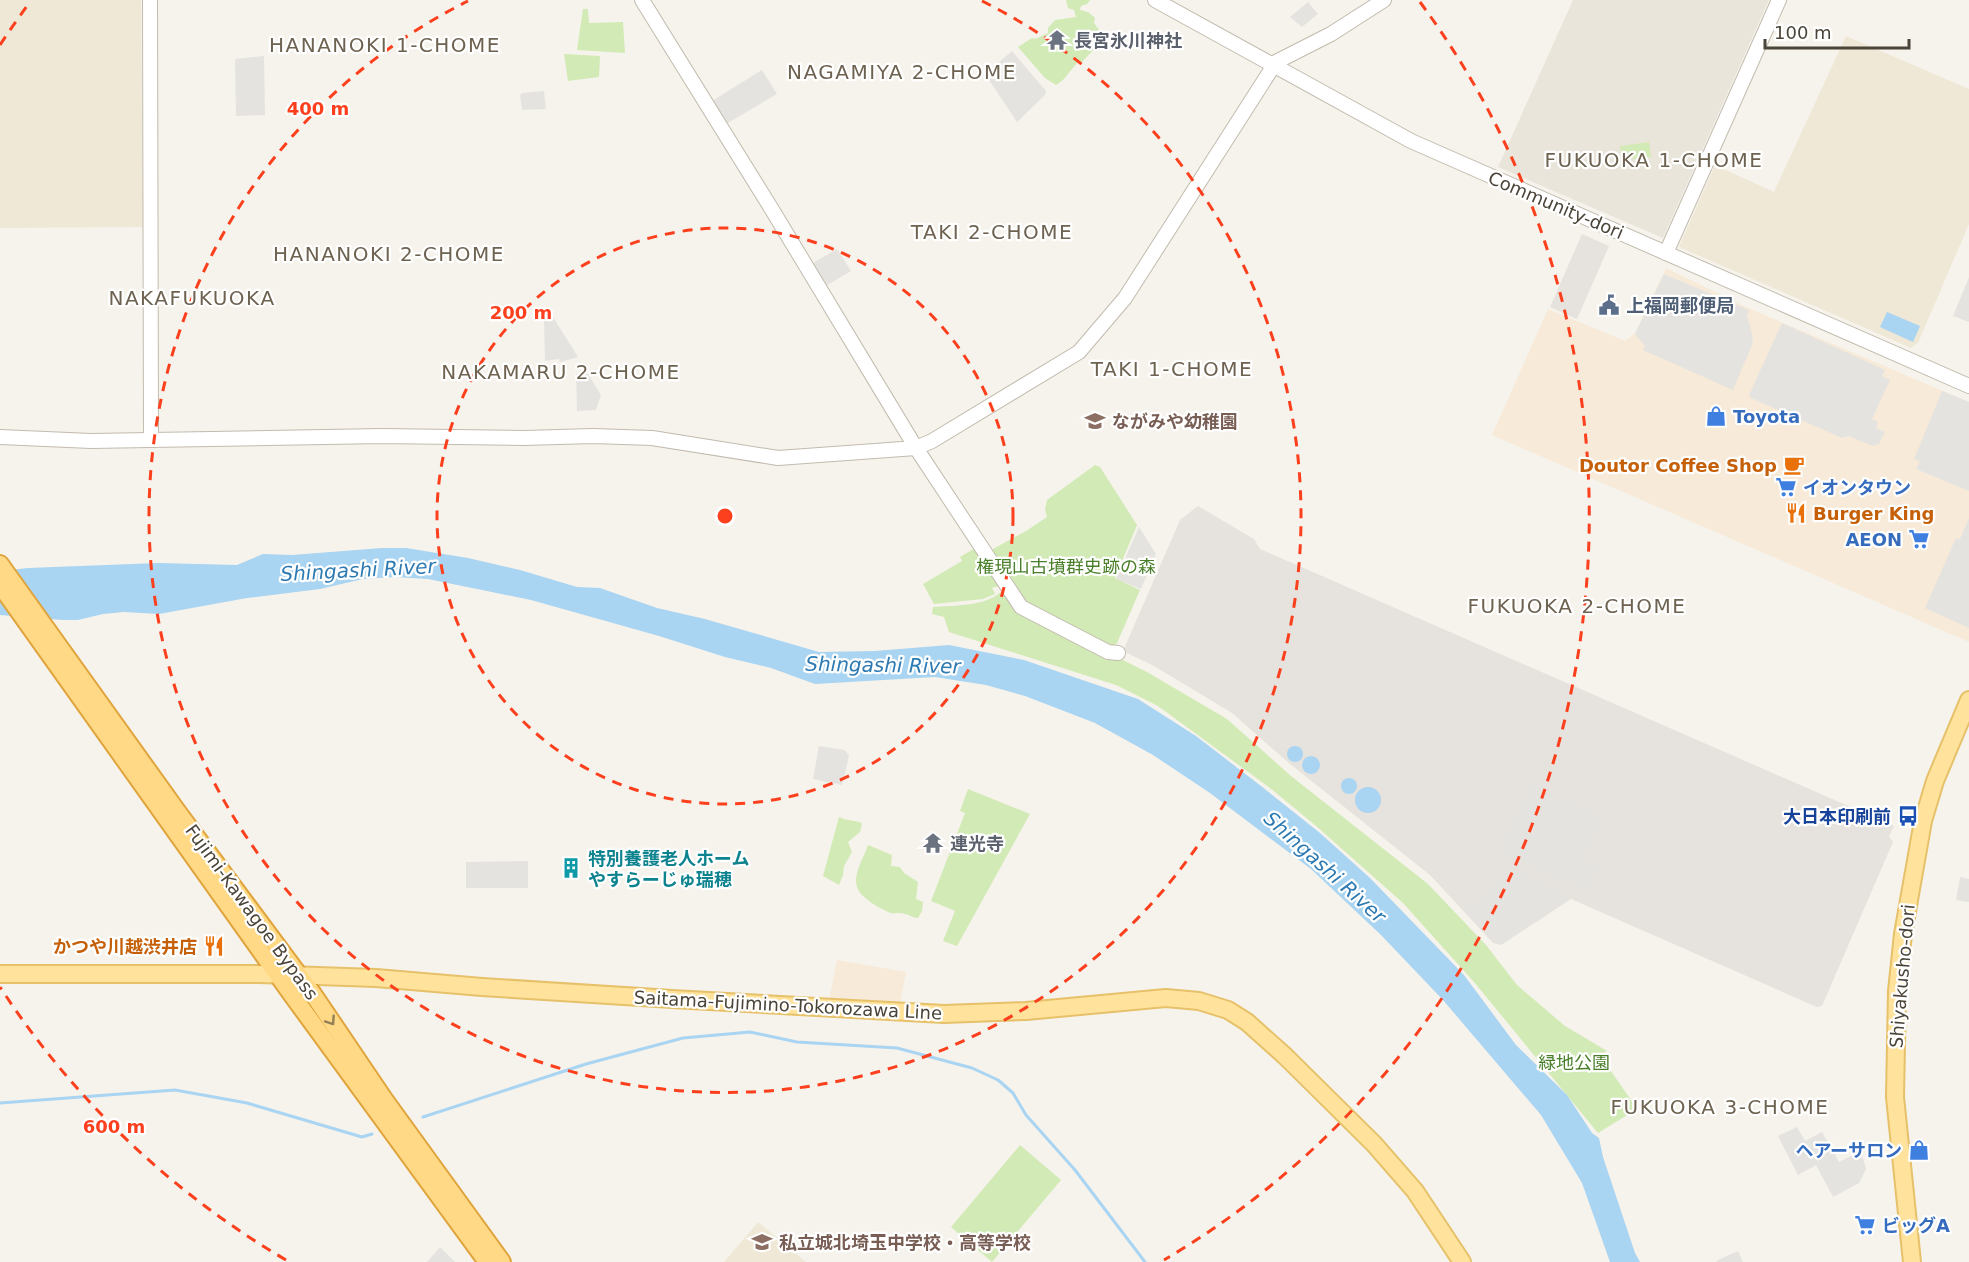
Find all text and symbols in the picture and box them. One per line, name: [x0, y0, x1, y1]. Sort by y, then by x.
scale bar: [1765, 12, 1909, 50]
text: 100 m: [1774, 22, 1832, 43]
temple icon: 長宮氷川神社: [1045, 28, 1069, 52]
place label: 長宮氷川神社: [1074, 30, 1182, 51]
district label: HANANOKI 1-CHOME: [269, 33, 501, 57]
district label: NAGAMIYA 2-CHOME: [787, 60, 1017, 84]
text: 400 m: [287, 98, 349, 119]
district label: FUKUOKA 1-CHOME: [1545, 148, 1763, 172]
street label: Community-dori: [1485, 167, 1627, 243]
district label: TAKI 2-CHOME: [910, 220, 1073, 244]
district label: HANANOKI 2-CHOME: [273, 242, 505, 266]
district label: NAKAFUKUOKA: [108, 286, 276, 310]
public building icon: 上福岡郵便局: [1597, 293, 1621, 317]
place label: 上福岡郵便局: [1626, 295, 1734, 316]
text: 200 m: [490, 302, 552, 323]
district label: TAKI 1-CHOME: [1090, 357, 1253, 381]
district label: NAKAMARU 2-CHOME: [441, 360, 681, 384]
shop icon: Toyota: [1704, 404, 1728, 428]
place label: Toyota: [1733, 406, 1800, 427]
school or university icon: ながみや幼稚園: [1083, 409, 1107, 433]
place label: ながみや幼稚園: [1112, 411, 1238, 432]
cafe icon: Doutor Coffee Shop: [1782, 453, 1806, 477]
place label: Doutor Coffee Shop: [1579, 455, 1777, 476]
supermarket icon: イオンタウン: [1774, 475, 1798, 499]
place label: イオンタウン: [1803, 477, 1911, 498]
restaurant icon: Burger King: [1784, 501, 1808, 525]
place label: Burger King: [1813, 503, 1934, 524]
centre of rings: [715, 506, 735, 526]
supermarket icon: AEON: [1907, 527, 1931, 551]
place label: AEON: [1845, 529, 1902, 550]
water label: Shingashi River: [280, 554, 438, 586]
park label: 権現山古墳群史跡の森: [976, 556, 1156, 577]
district label: FUKUOKA 2-CHOME: [1468, 594, 1686, 618]
water label: Shingashi River: [805, 652, 963, 678]
bus stop icon: 大日本印刷前: [1896, 804, 1920, 828]
water label: Shingashi River: [1259, 806, 1392, 929]
place label: 大日本印刷前: [1783, 806, 1891, 827]
street label: Fujimi-Kawagoe Bypass: [181, 820, 323, 1004]
temple icon: 連光寺: [921, 831, 945, 855]
place label: 連光寺: [950, 833, 1004, 854]
place label: 特別養護老人ホーム やすらーじゅ瑞穂: [588, 848, 749, 890]
building icon: 特別養護老人ホーム やすらーじゅ瑞穂: [559, 856, 583, 880]
street label: Shiyakusho-dori: [1885, 903, 1919, 1049]
restaurant icon: かつや川越渋井店: [202, 934, 226, 958]
place label: かつや川越渋井店: [53, 936, 197, 957]
street label: Saitama-Fujimino-Tokorozawa Line: [633, 986, 943, 1024]
one-way arrow: [324, 1014, 335, 1025]
park label: 緑地公園: [1538, 1052, 1610, 1073]
district label: FUKUOKA 3-CHOME: [1611, 1095, 1829, 1119]
text: 600 m: [83, 1116, 145, 1137]
shop icon: ヘアーサロン: [1907, 1138, 1931, 1162]
place label: ヘアーサロン: [1795, 1140, 1902, 1161]
supermarket icon: ビッグA: [1853, 1213, 1877, 1237]
place label: ビッグA: [1882, 1215, 1950, 1236]
school or university icon: 私立城北埼玉中学校・高等学校: [750, 1230, 774, 1254]
place label: 私立城北埼玉中学校・高等学校: [779, 1232, 1031, 1253]

